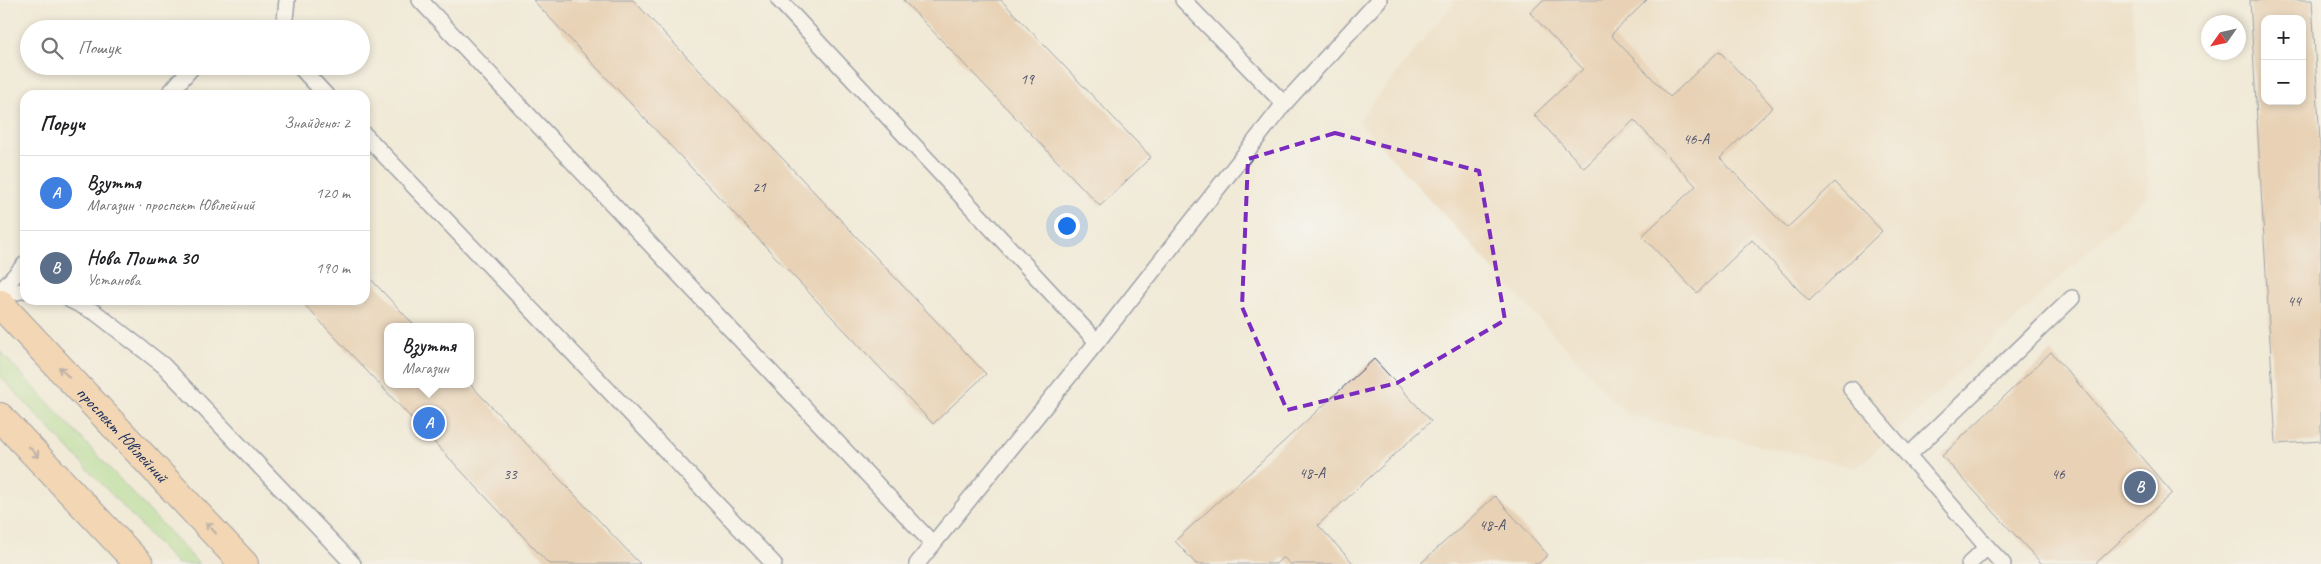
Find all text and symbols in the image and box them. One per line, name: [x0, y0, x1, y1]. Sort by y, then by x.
north arrow: [2201, 15, 2246, 60]
map controls: [2261, 15, 2306, 105]
button: +: [2261, 15, 2306, 60]
search box: [20, 20, 370, 75]
icon: search: [38, 34, 66, 62]
text: Пошук: [78, 36, 120, 60]
button: −: [2261, 60, 2306, 105]
house number: 19: [1020, 70, 1035, 89]
text: Поруч: [40, 110, 85, 136]
text: Знайдено: 2: [284, 113, 350, 133]
house number: 46-А: [1683, 130, 1710, 149]
text: Взуття: [87, 171, 141, 195]
house number: 21: [752, 178, 767, 197]
text: A: [52, 183, 60, 203]
text: 120 m: [316, 183, 350, 203]
text: Магазин · проспект Ювілейний: [87, 195, 255, 215]
your location: [1054, 213, 1080, 239]
text: Нова Пошта 30: [87, 246, 197, 270]
text: B: [52, 258, 60, 278]
text: 190 m: [316, 258, 350, 278]
text: Установа: [87, 270, 140, 290]
house number: 44: [2287, 292, 2302, 311]
popup: [384, 323, 474, 388]
text: Взуття: [402, 334, 456, 358]
text: Магазин: [402, 358, 449, 378]
one-way arrow: [58, 365, 70, 378]
street label: проспект Ювілейний: [72, 382, 174, 488]
pin: A: [413, 404, 445, 442]
one-way arrow: [28, 446, 40, 459]
house number: 48-А: [1299, 464, 1326, 483]
house number: 33: [503, 465, 518, 484]
house number: 46: [2051, 465, 2066, 484]
pin: B: [2124, 468, 2156, 506]
house number: 48-А: [1479, 516, 1506, 535]
one-way arrow: [205, 522, 217, 535]

